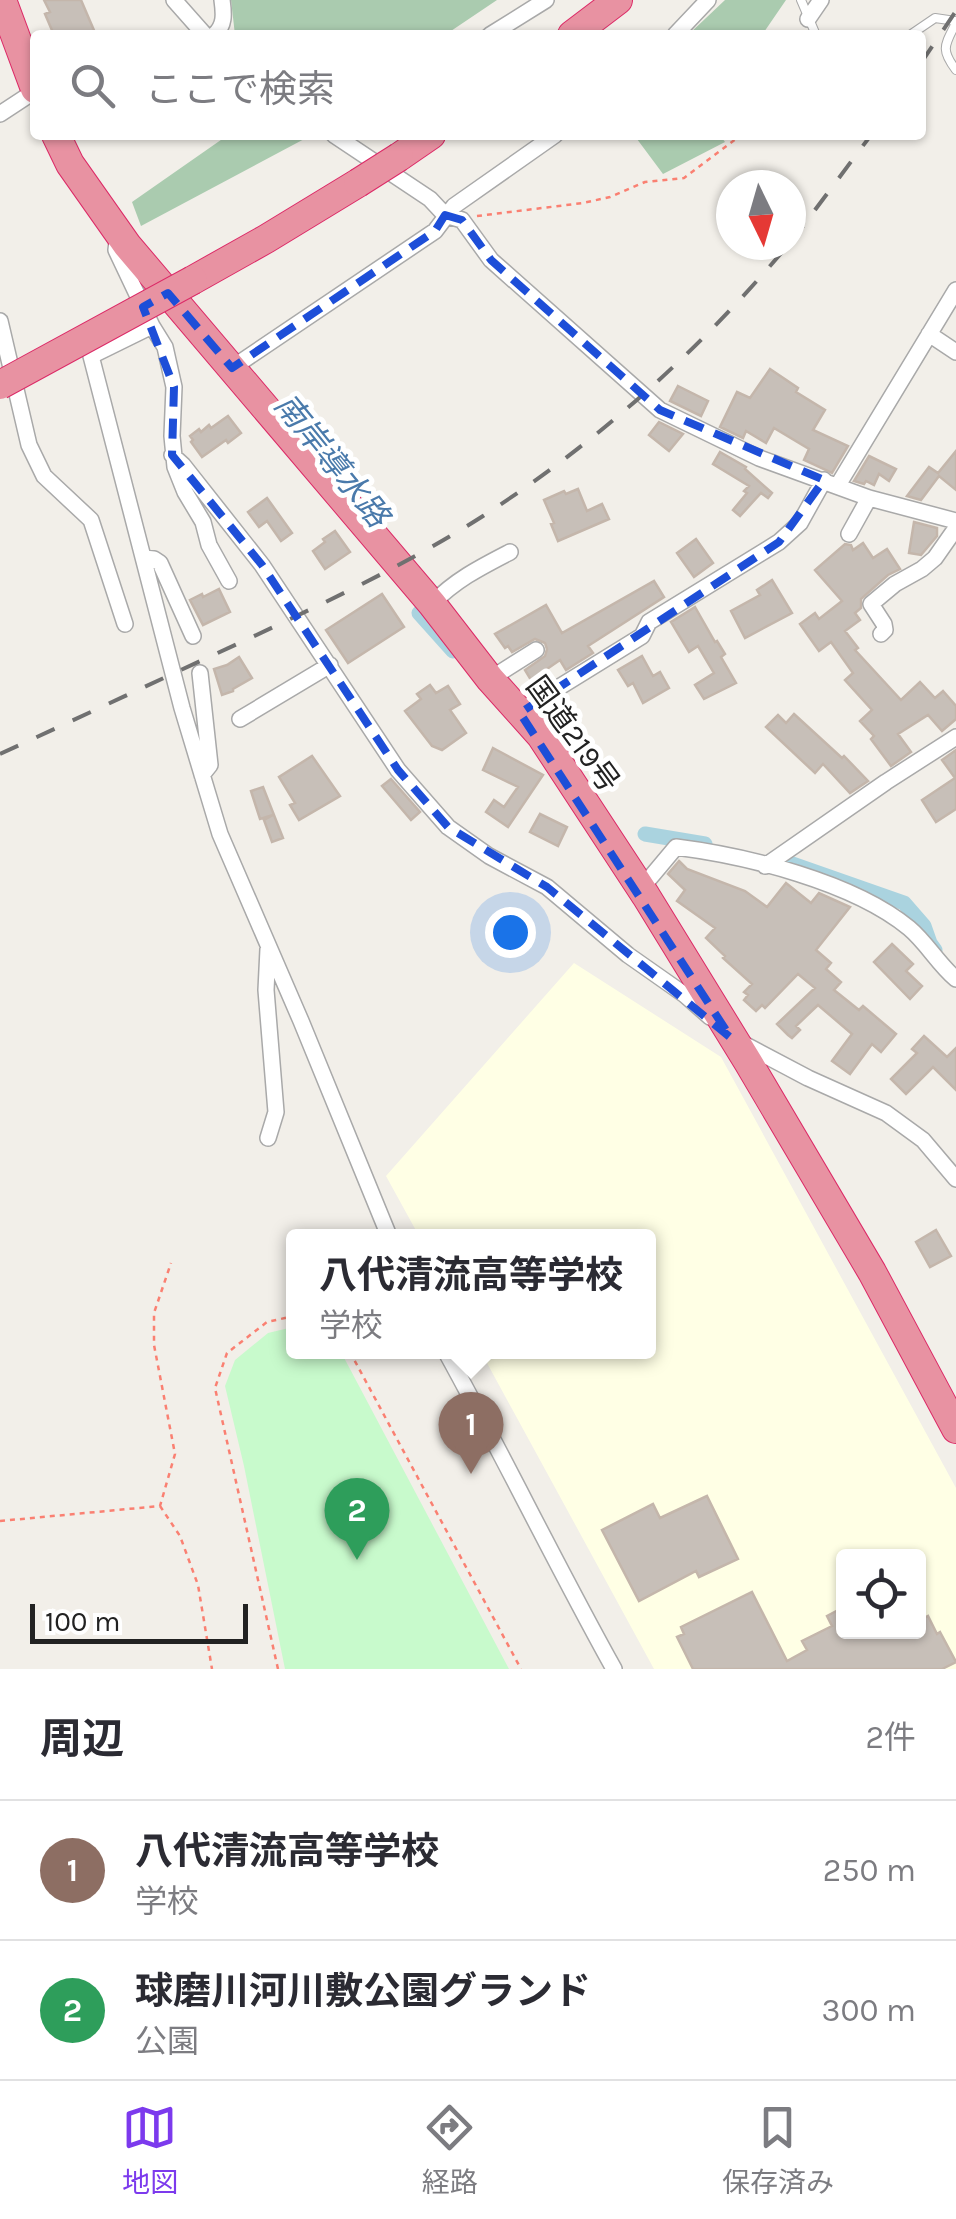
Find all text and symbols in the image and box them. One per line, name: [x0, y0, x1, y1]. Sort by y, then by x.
search box: [30, 30, 926, 140]
icon: search: [65, 58, 120, 113]
text: ここで検索: [145, 67, 335, 112]
north arrow: [716, 170, 806, 260]
water label: 南岸導水路: [267, 386, 398, 536]
street label: 国道219号: [519, 669, 627, 799]
your location: [485, 907, 536, 958]
popup: [286, 1229, 656, 1359]
text: 八代清流高等学校: [319, 1253, 623, 1298]
text: 学校: [319, 1307, 383, 1344]
pin: 1: [438, 1392, 504, 1474]
pin: 2: [324, 1478, 390, 1560]
map controls: [836, 1549, 926, 1639]
button: locate: [836, 1549, 926, 1639]
scale bar: [30, 1599, 248, 1644]
text: 100 m: [45, 1605, 120, 1638]
text: 周辺: [40, 1714, 124, 1764]
text: 2件: [865, 1719, 916, 1756]
text: 八代清流高等学校: [135, 1829, 439, 1874]
text: 1: [67, 1852, 78, 1889]
text: 250 m: [823, 1852, 916, 1889]
text: 学校: [135, 1883, 199, 1920]
text: 球磨川河川敷公園グランド: [135, 1969, 591, 2014]
text: 2: [63, 1992, 82, 2029]
text: 300 m: [822, 1992, 916, 2029]
text: 公園: [135, 2023, 199, 2060]
tab: 地図: [122, 2100, 178, 2200]
tab: 経路: [422, 2100, 478, 2200]
tab: 保存済み: [722, 2100, 834, 2200]

